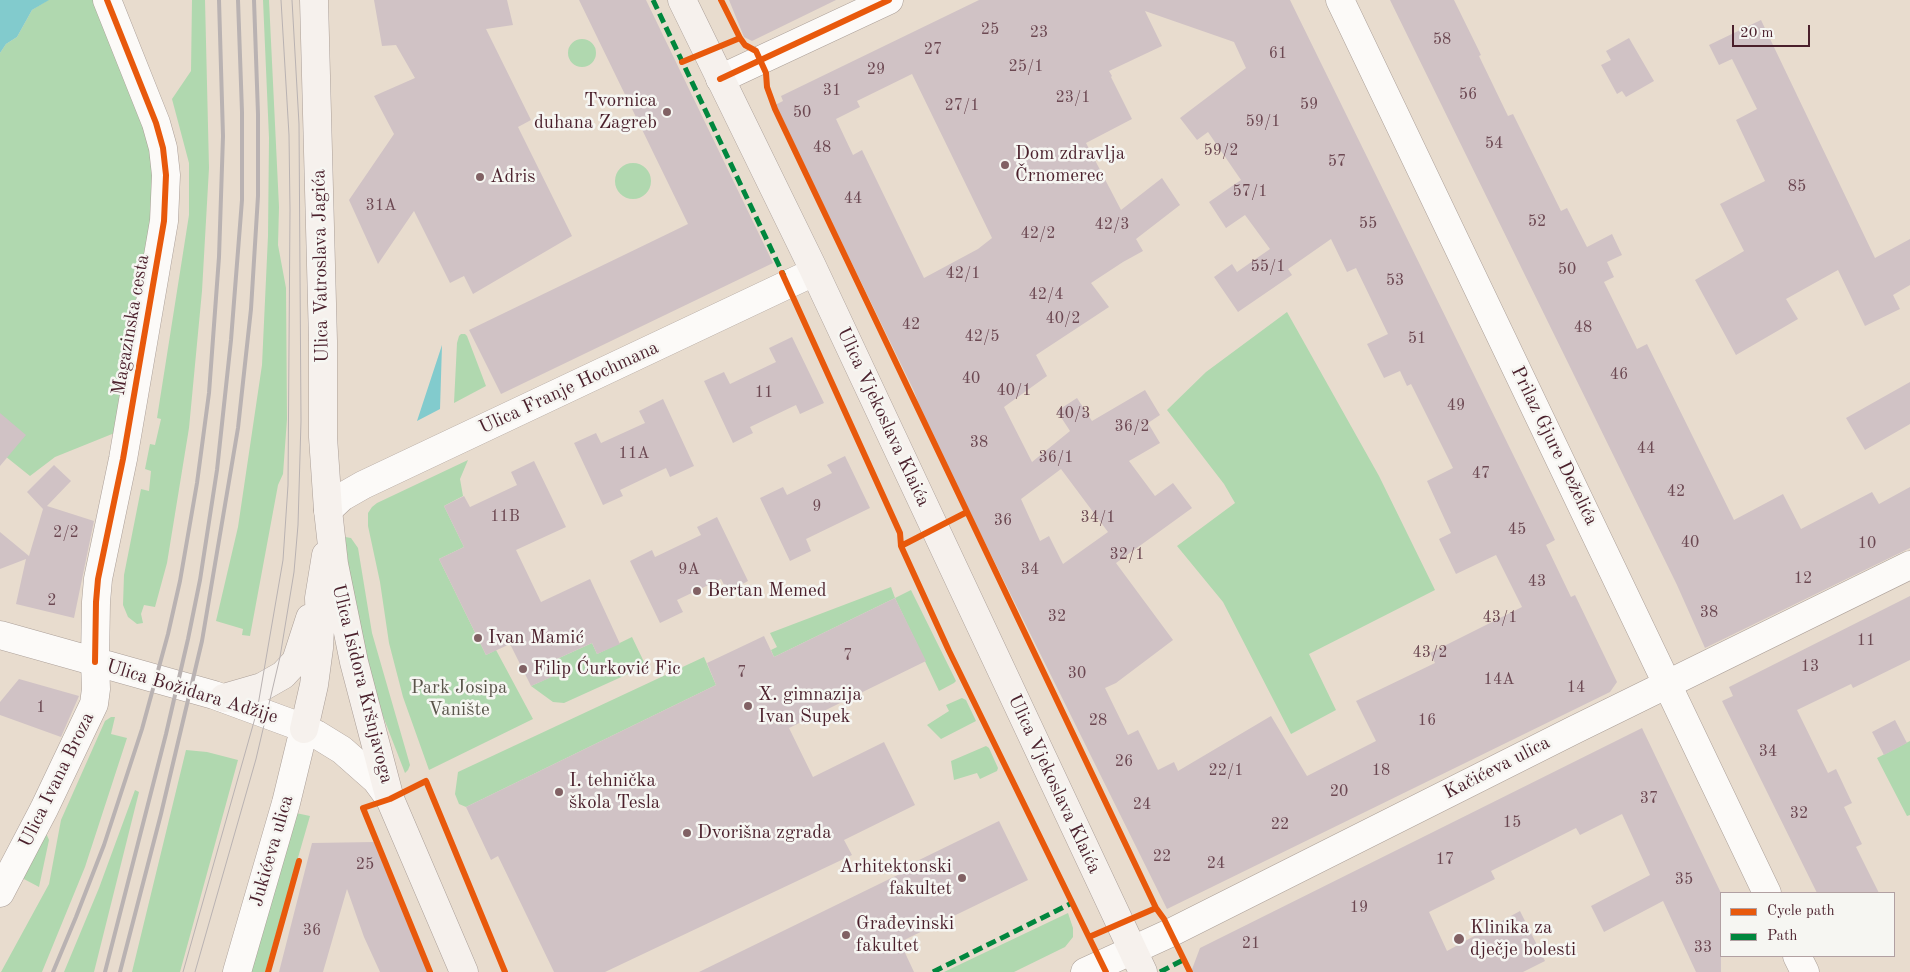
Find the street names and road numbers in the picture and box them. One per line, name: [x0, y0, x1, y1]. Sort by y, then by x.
street label: Ulica Vatroslava Jagića: [308, 169, 334, 363]
street label: Magazinska cesta: [107, 253, 155, 397]
street label: Ulica Vjekoslava Klaića: [831, 324, 935, 510]
street label: Ulica Franje Hochmana: [476, 336, 662, 440]
street label: Prilaz Gjure Deželića: [1506, 363, 1602, 529]
street label: Ulica Isidora Kršnjavoga: [326, 582, 398, 786]
street label: Ulica Božidara Adžije: [103, 655, 281, 729]
street label: Ulica Vjekoslava Klaića: [1002, 691, 1106, 877]
street label: Ulica Ivana Broza: [14, 709, 100, 851]
street label: Kačićeva ulica: [1440, 731, 1554, 805]
street label: Jukićeva ulica: [245, 793, 299, 909]

